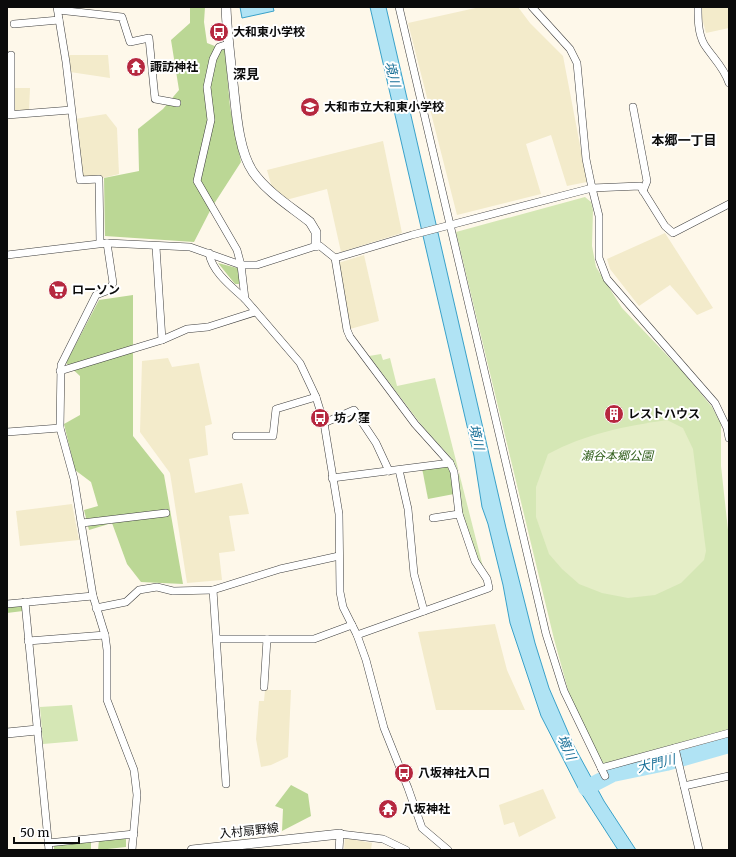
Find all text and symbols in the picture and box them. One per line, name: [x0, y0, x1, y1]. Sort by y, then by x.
bus stop icon: 大和東小学校: [208, 21, 230, 43]
place label: 大和東小学校: [233, 24, 305, 39]
temple icon: 諏訪神社: [125, 56, 147, 78]
place label: 諏訪神社: [150, 59, 198, 74]
water label: 境川: [381, 59, 404, 91]
district label: 深見: [233, 66, 259, 83]
school or university icon: 大和市立大和東小学校: [299, 96, 321, 118]
place label: 大和市立大和東小学校: [324, 99, 444, 114]
district label: 本郷一丁目: [651, 132, 717, 149]
supermarket icon: ローソン: [47, 279, 69, 301]
place label: ローソン: [72, 282, 120, 297]
building icon: レストハウス: [603, 403, 625, 425]
place label: レストハウス: [628, 406, 700, 421]
bus stop icon: 坊ノ窪: [309, 407, 331, 429]
place label: 坊ノ窪: [334, 410, 370, 425]
water label: 境川: [465, 423, 488, 454]
park label: 瀬谷本郷公園: [581, 448, 655, 463]
water label: 境川: [553, 732, 580, 764]
water label: 大門川: [635, 750, 679, 776]
bus stop icon: 八坂神社入口: [393, 762, 415, 784]
place label: 八坂神社入口: [418, 765, 490, 780]
temple icon: 八坂神社: [377, 798, 399, 820]
place label: 八坂神社: [402, 801, 450, 816]
scale bar: [14, 819, 79, 845]
street label: 入村扇野線: [218, 820, 280, 841]
text: 50 m: [20, 825, 49, 840]

